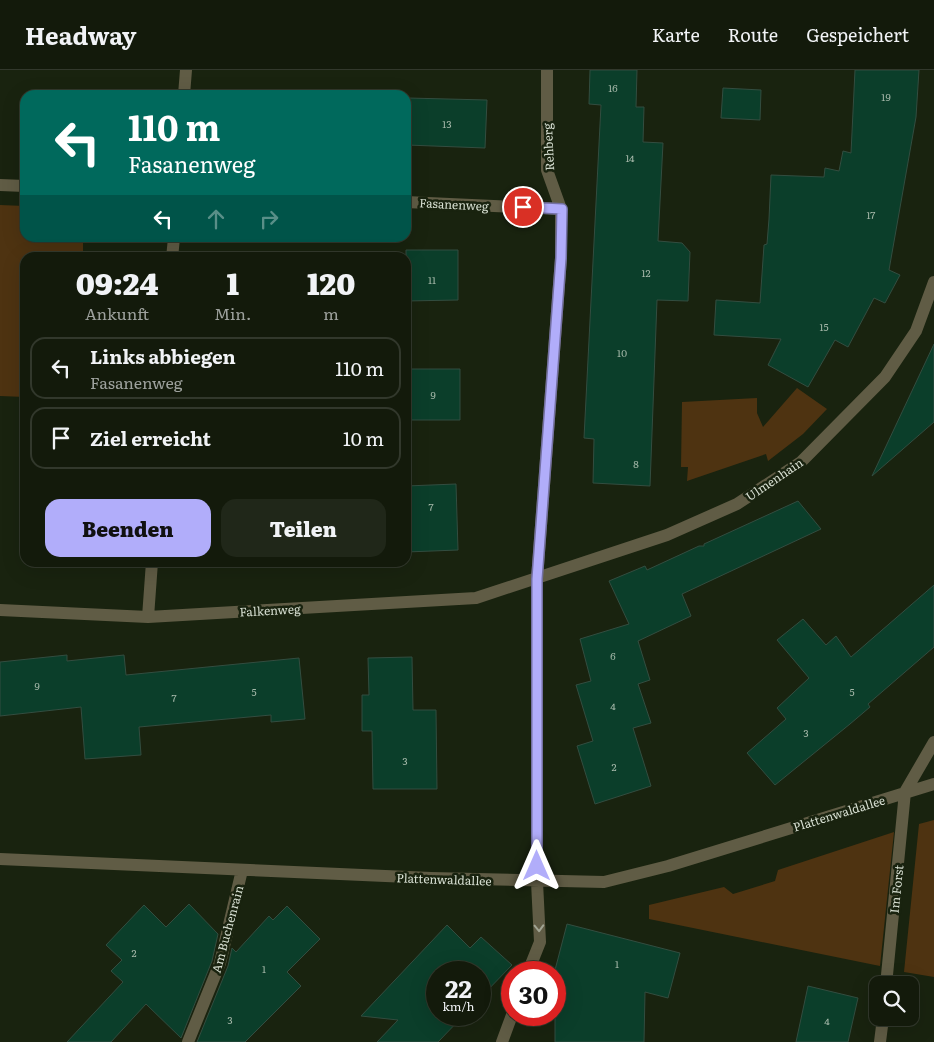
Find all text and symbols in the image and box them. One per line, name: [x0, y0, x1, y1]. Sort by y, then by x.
text: Headway: [25, 17, 136, 52]
text: Karte: [652, 21, 700, 48]
text: Route: [728, 21, 778, 48]
text: Gespeichert: [806, 21, 909, 48]
house number: 16: [608, 80, 618, 95]
house number: 19: [881, 89, 891, 104]
text: 110 m: [128, 100, 220, 152]
icon: left: [45, 110, 110, 175]
house number: 13: [442, 116, 452, 131]
street label: Rehberg: [538, 122, 558, 171]
text: Fasanenweg: [128, 147, 256, 180]
house number: 14: [625, 150, 635, 165]
pin: [502, 186, 544, 228]
street label: Fasanenweg: [419, 193, 490, 215]
icon: arrive: [509, 193, 537, 221]
icon: left: [149, 205, 177, 233]
icon: ahead: [202, 205, 230, 233]
icon: right: [255, 205, 283, 233]
house number: 17: [867, 207, 875, 222]
text: 09:24: [76, 260, 158, 304]
text: 1: [226, 260, 239, 304]
text: 120: [307, 260, 355, 304]
house number: 12: [641, 265, 651, 280]
house number: 11: [428, 272, 436, 287]
text: Ankunft: [85, 301, 149, 325]
text: Min.: [214, 301, 251, 325]
text: m: [323, 301, 339, 325]
house number: 15: [819, 319, 829, 334]
text: Links abbiegen: [90, 342, 236, 370]
house number: 10: [617, 345, 627, 360]
icon: left: [47, 354, 75, 382]
text: 110 m: [335, 354, 384, 382]
text: Fasanenweg: [90, 370, 183, 394]
house number: 9: [430, 387, 436, 402]
icon: arrive: [47, 424, 75, 452]
text: Ziel erreicht: [90, 424, 211, 452]
text: 10 m: [343, 424, 384, 452]
street label: Ulmenhain: [742, 453, 806, 505]
house number: 8: [633, 456, 639, 471]
button: Beenden: [45, 499, 211, 557]
button: Teilen: [221, 499, 386, 557]
house number: 7: [428, 499, 434, 514]
street label: Falkenweg: [239, 599, 301, 621]
house number: 6: [610, 648, 616, 663]
house number: 9: [34, 678, 40, 693]
house number: 5: [251, 684, 257, 699]
house number: 5: [849, 684, 855, 699]
house number: 7: [171, 690, 177, 705]
house number: 4: [610, 698, 616, 713]
house number: 3: [803, 725, 809, 740]
house number: 3: [402, 753, 408, 768]
house number: 2: [611, 759, 617, 774]
street label: Plattenwaldallee: [791, 790, 887, 836]
position arrow: [510, 839, 562, 891]
street label: Im Forst: [885, 864, 908, 914]
street label: Plattenwaldallee: [396, 868, 492, 890]
street label: Am Buchenrain: [207, 883, 247, 975]
one-way arrow: [534, 924, 544, 932]
house number: 2: [131, 945, 137, 960]
house number: 1: [615, 956, 619, 971]
house number: 1: [262, 961, 266, 976]
speed limit sign: 30: [501, 961, 566, 1026]
text: 22: [445, 969, 472, 1006]
map controls: [869, 976, 919, 1026]
button: search: [869, 976, 919, 1026]
text: km/h: [443, 997, 474, 1015]
house number: 3: [227, 1012, 233, 1027]
house number: 4: [824, 1013, 830, 1028]

